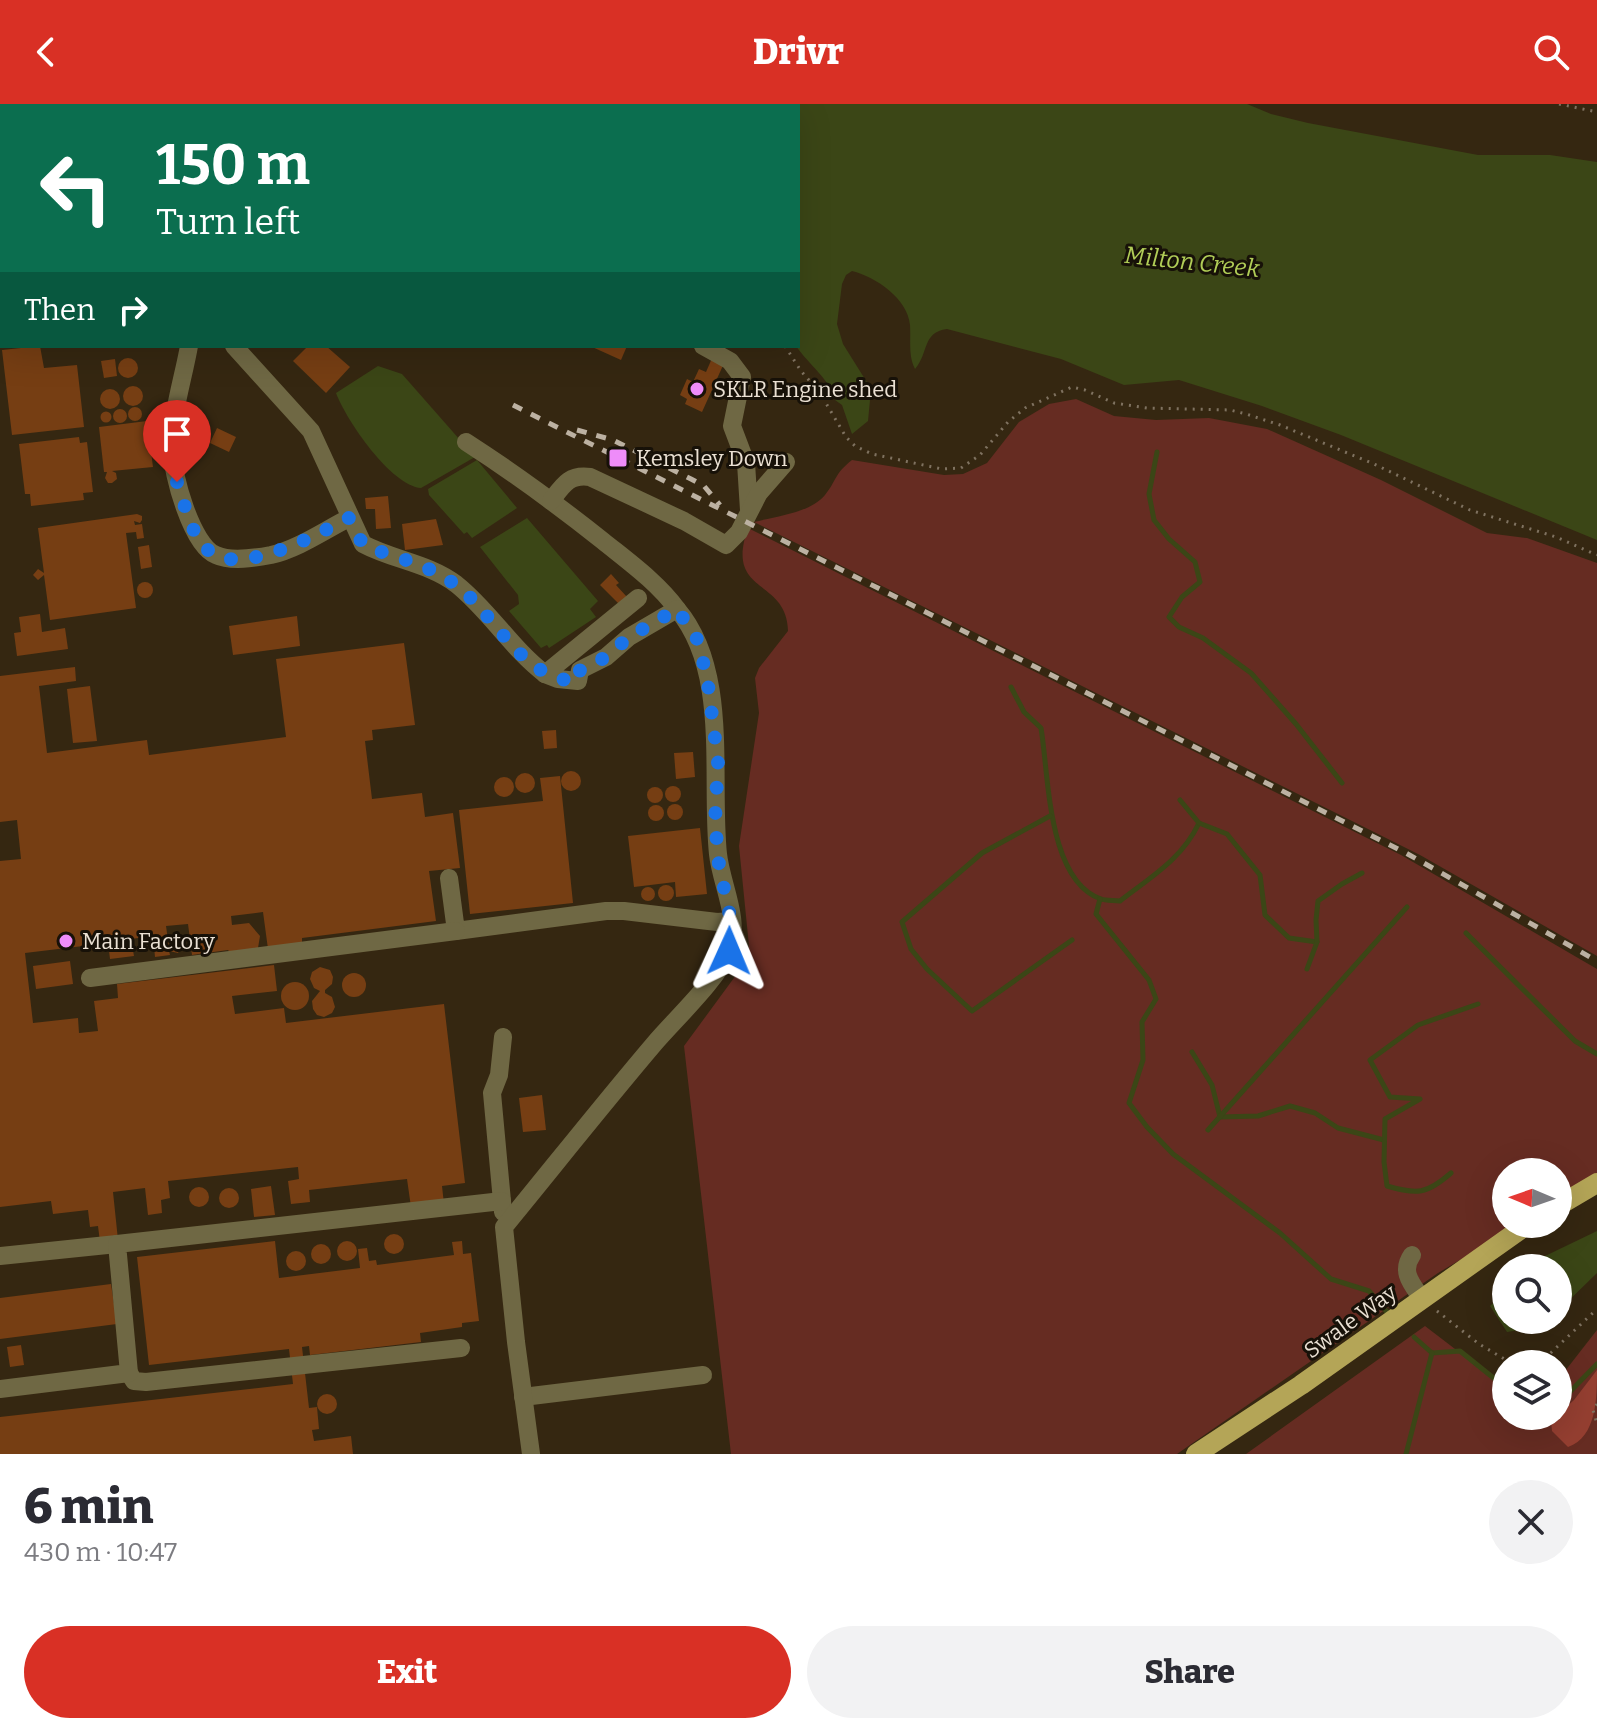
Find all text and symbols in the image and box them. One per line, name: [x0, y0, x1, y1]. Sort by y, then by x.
icon: back: [24, 30, 68, 74]
text: Drivr: [753, 30, 844, 74]
icon: search: [1529, 30, 1573, 74]
text: 150 m: [156, 132, 310, 199]
icon: left: [24, 136, 128, 240]
text: Turn left: [156, 200, 300, 244]
water label: Milton Creek: [1123, 241, 1262, 283]
icon: right: [111, 288, 155, 332]
text: Then: [24, 292, 95, 328]
place label: SKLR Engine shed: [713, 376, 897, 403]
marker: SKLR Engine shed: [688, 380, 706, 398]
pin: [143, 400, 211, 482]
icon: arrive: [155, 412, 199, 456]
place label: Kemsley Down: [636, 445, 787, 472]
marker: Kemsley Down: [607, 447, 629, 469]
position arrow: [687, 909, 771, 993]
place label: Main Factory: [82, 928, 215, 955]
marker: Main Factory: [57, 932, 75, 950]
north arrow: [1492, 1158, 1572, 1238]
map controls: [1492, 1158, 1572, 1430]
button: search: [1492, 1254, 1572, 1334]
street label: Swale Way: [1299, 1279, 1402, 1364]
button: layers: [1492, 1350, 1572, 1430]
text: 6 min: [24, 1478, 153, 1536]
button: close: [1489, 1480, 1573, 1564]
text: 430 m · 10:47: [24, 1537, 177, 1568]
button: Exit: [24, 1626, 791, 1718]
button: Share: [807, 1626, 1573, 1718]

